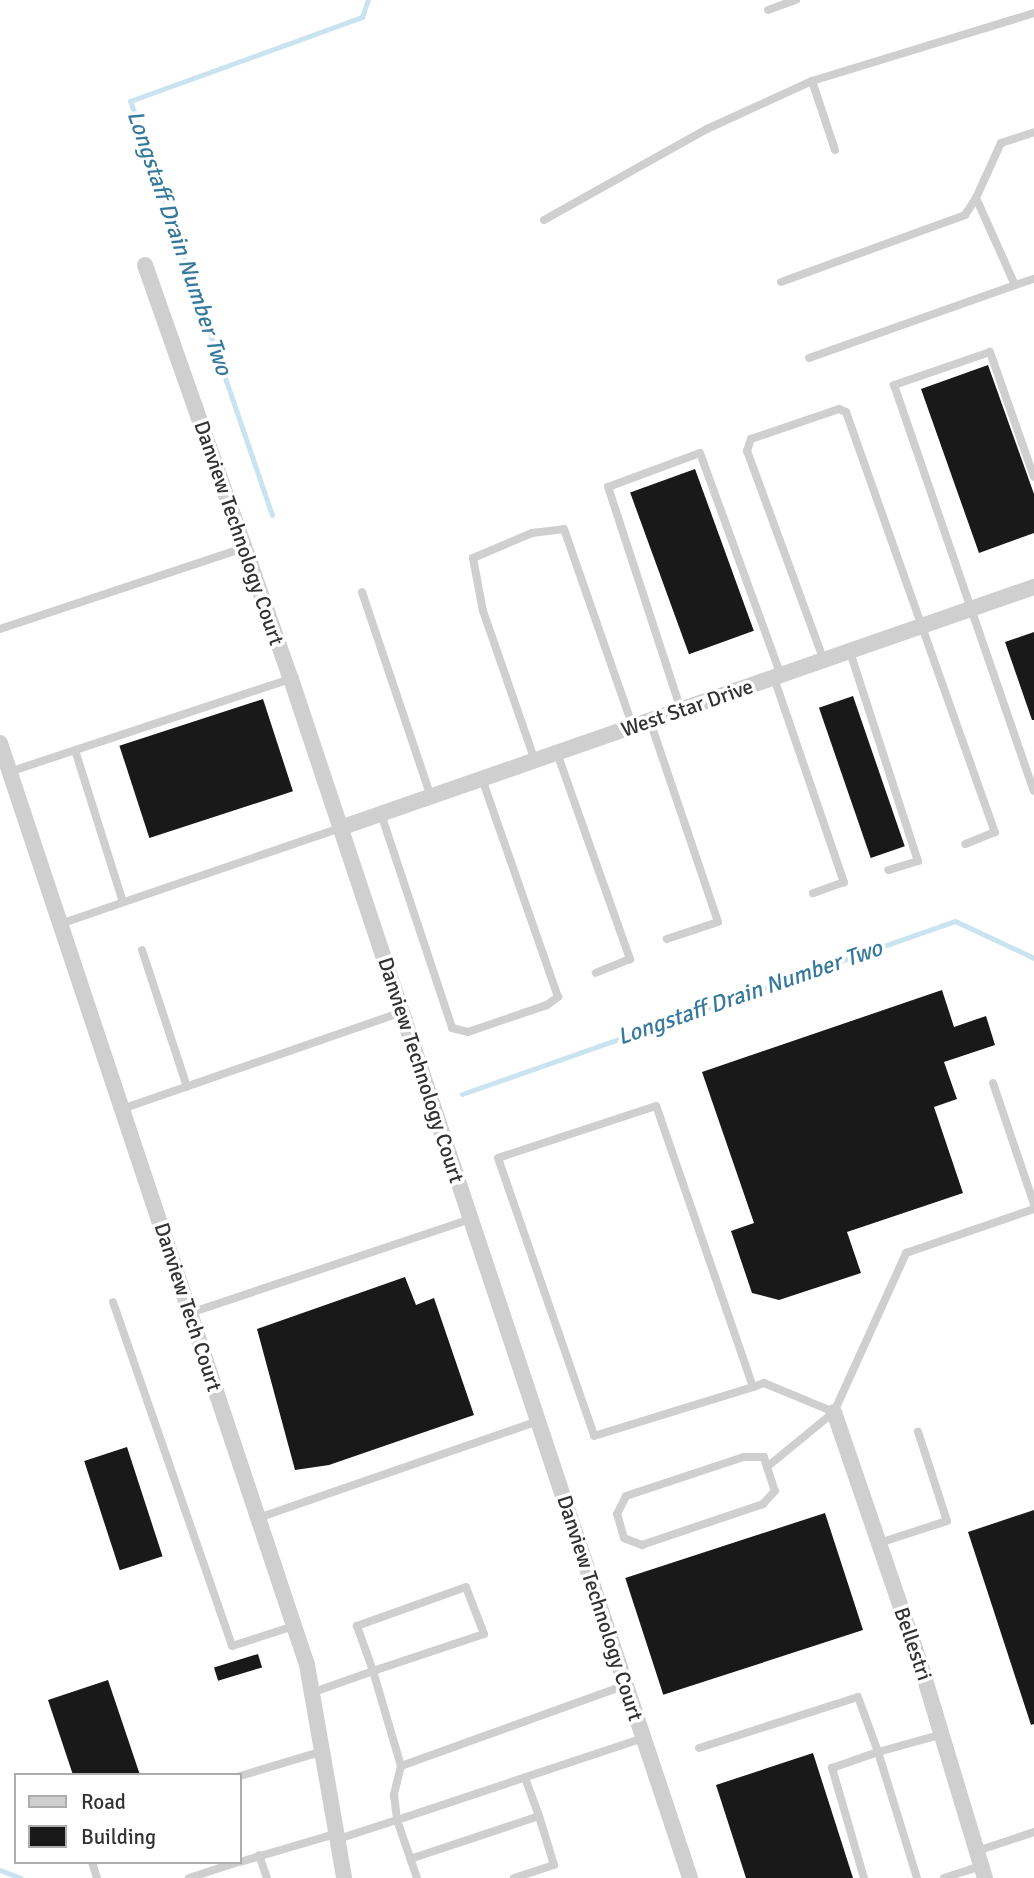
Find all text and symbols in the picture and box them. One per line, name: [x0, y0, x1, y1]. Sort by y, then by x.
water label: Longstaff Drain Number Two: [121, 107, 237, 379]
street label: Danview Technology Court: [189, 417, 289, 649]
street label: West Star Drive: [618, 674, 756, 742]
water label: Longstaff Drain Number Two: [614, 935, 886, 1051]
street label: Danview Technology Court: [373, 954, 469, 1186]
street label: Danview Tech Court: [149, 1220, 227, 1394]
street label: Danview Technology Court: [552, 1492, 648, 1724]
street label: Bellestri: [889, 1604, 937, 1684]
legend: [14, 1773, 242, 1864]
text: Road: [81, 1789, 126, 1815]
text: Building: [81, 1824, 156, 1850]

